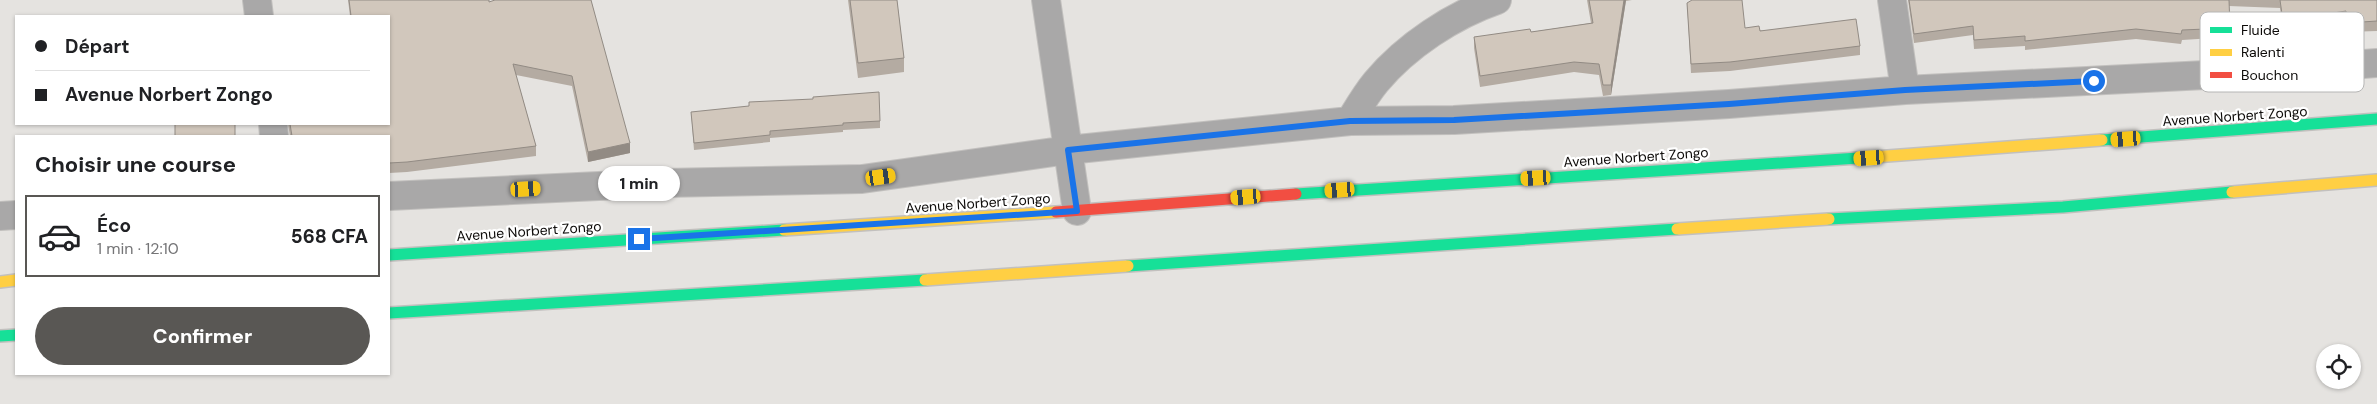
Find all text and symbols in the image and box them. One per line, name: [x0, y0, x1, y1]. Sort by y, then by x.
legend: [2200, 12, 2364, 92]
text: Fluide: [2241, 21, 2280, 39]
text: Départ: [65, 34, 129, 59]
text: Ralenti: [2241, 43, 2285, 61]
text: Bouchon: [2241, 66, 2298, 84]
route start: [2083, 70, 2105, 92]
text: Avenue Norbert Zongo: [65, 82, 273, 107]
street label: Avenue Norbert Zongo: [2162, 102, 2308, 130]
car: [2110, 130, 2141, 148]
street label: Avenue Norbert Zongo: [1563, 143, 1709, 171]
car: [1853, 149, 1884, 167]
text: Choisir une course: [35, 150, 236, 179]
callout: 1 min: [598, 166, 680, 202]
car: [865, 167, 896, 187]
car: [1520, 170, 1551, 186]
text: 1 min: [619, 173, 659, 194]
car: [510, 181, 541, 197]
car: [1324, 181, 1355, 199]
car: [1230, 188, 1261, 206]
street label: Avenue Norbert Zongo: [905, 189, 1051, 217]
text: Éco: [97, 213, 131, 238]
icon: car: [37, 214, 82, 259]
street label: Avenue Norbert Zongo: [456, 217, 602, 245]
text: 568 CFA: [291, 224, 368, 249]
route end: [628, 228, 650, 250]
text: 1 min · 12:10: [97, 238, 179, 259]
button: Confirmer: [35, 307, 370, 365]
map controls: [2316, 344, 2361, 389]
button: locate: [2316, 344, 2361, 389]

